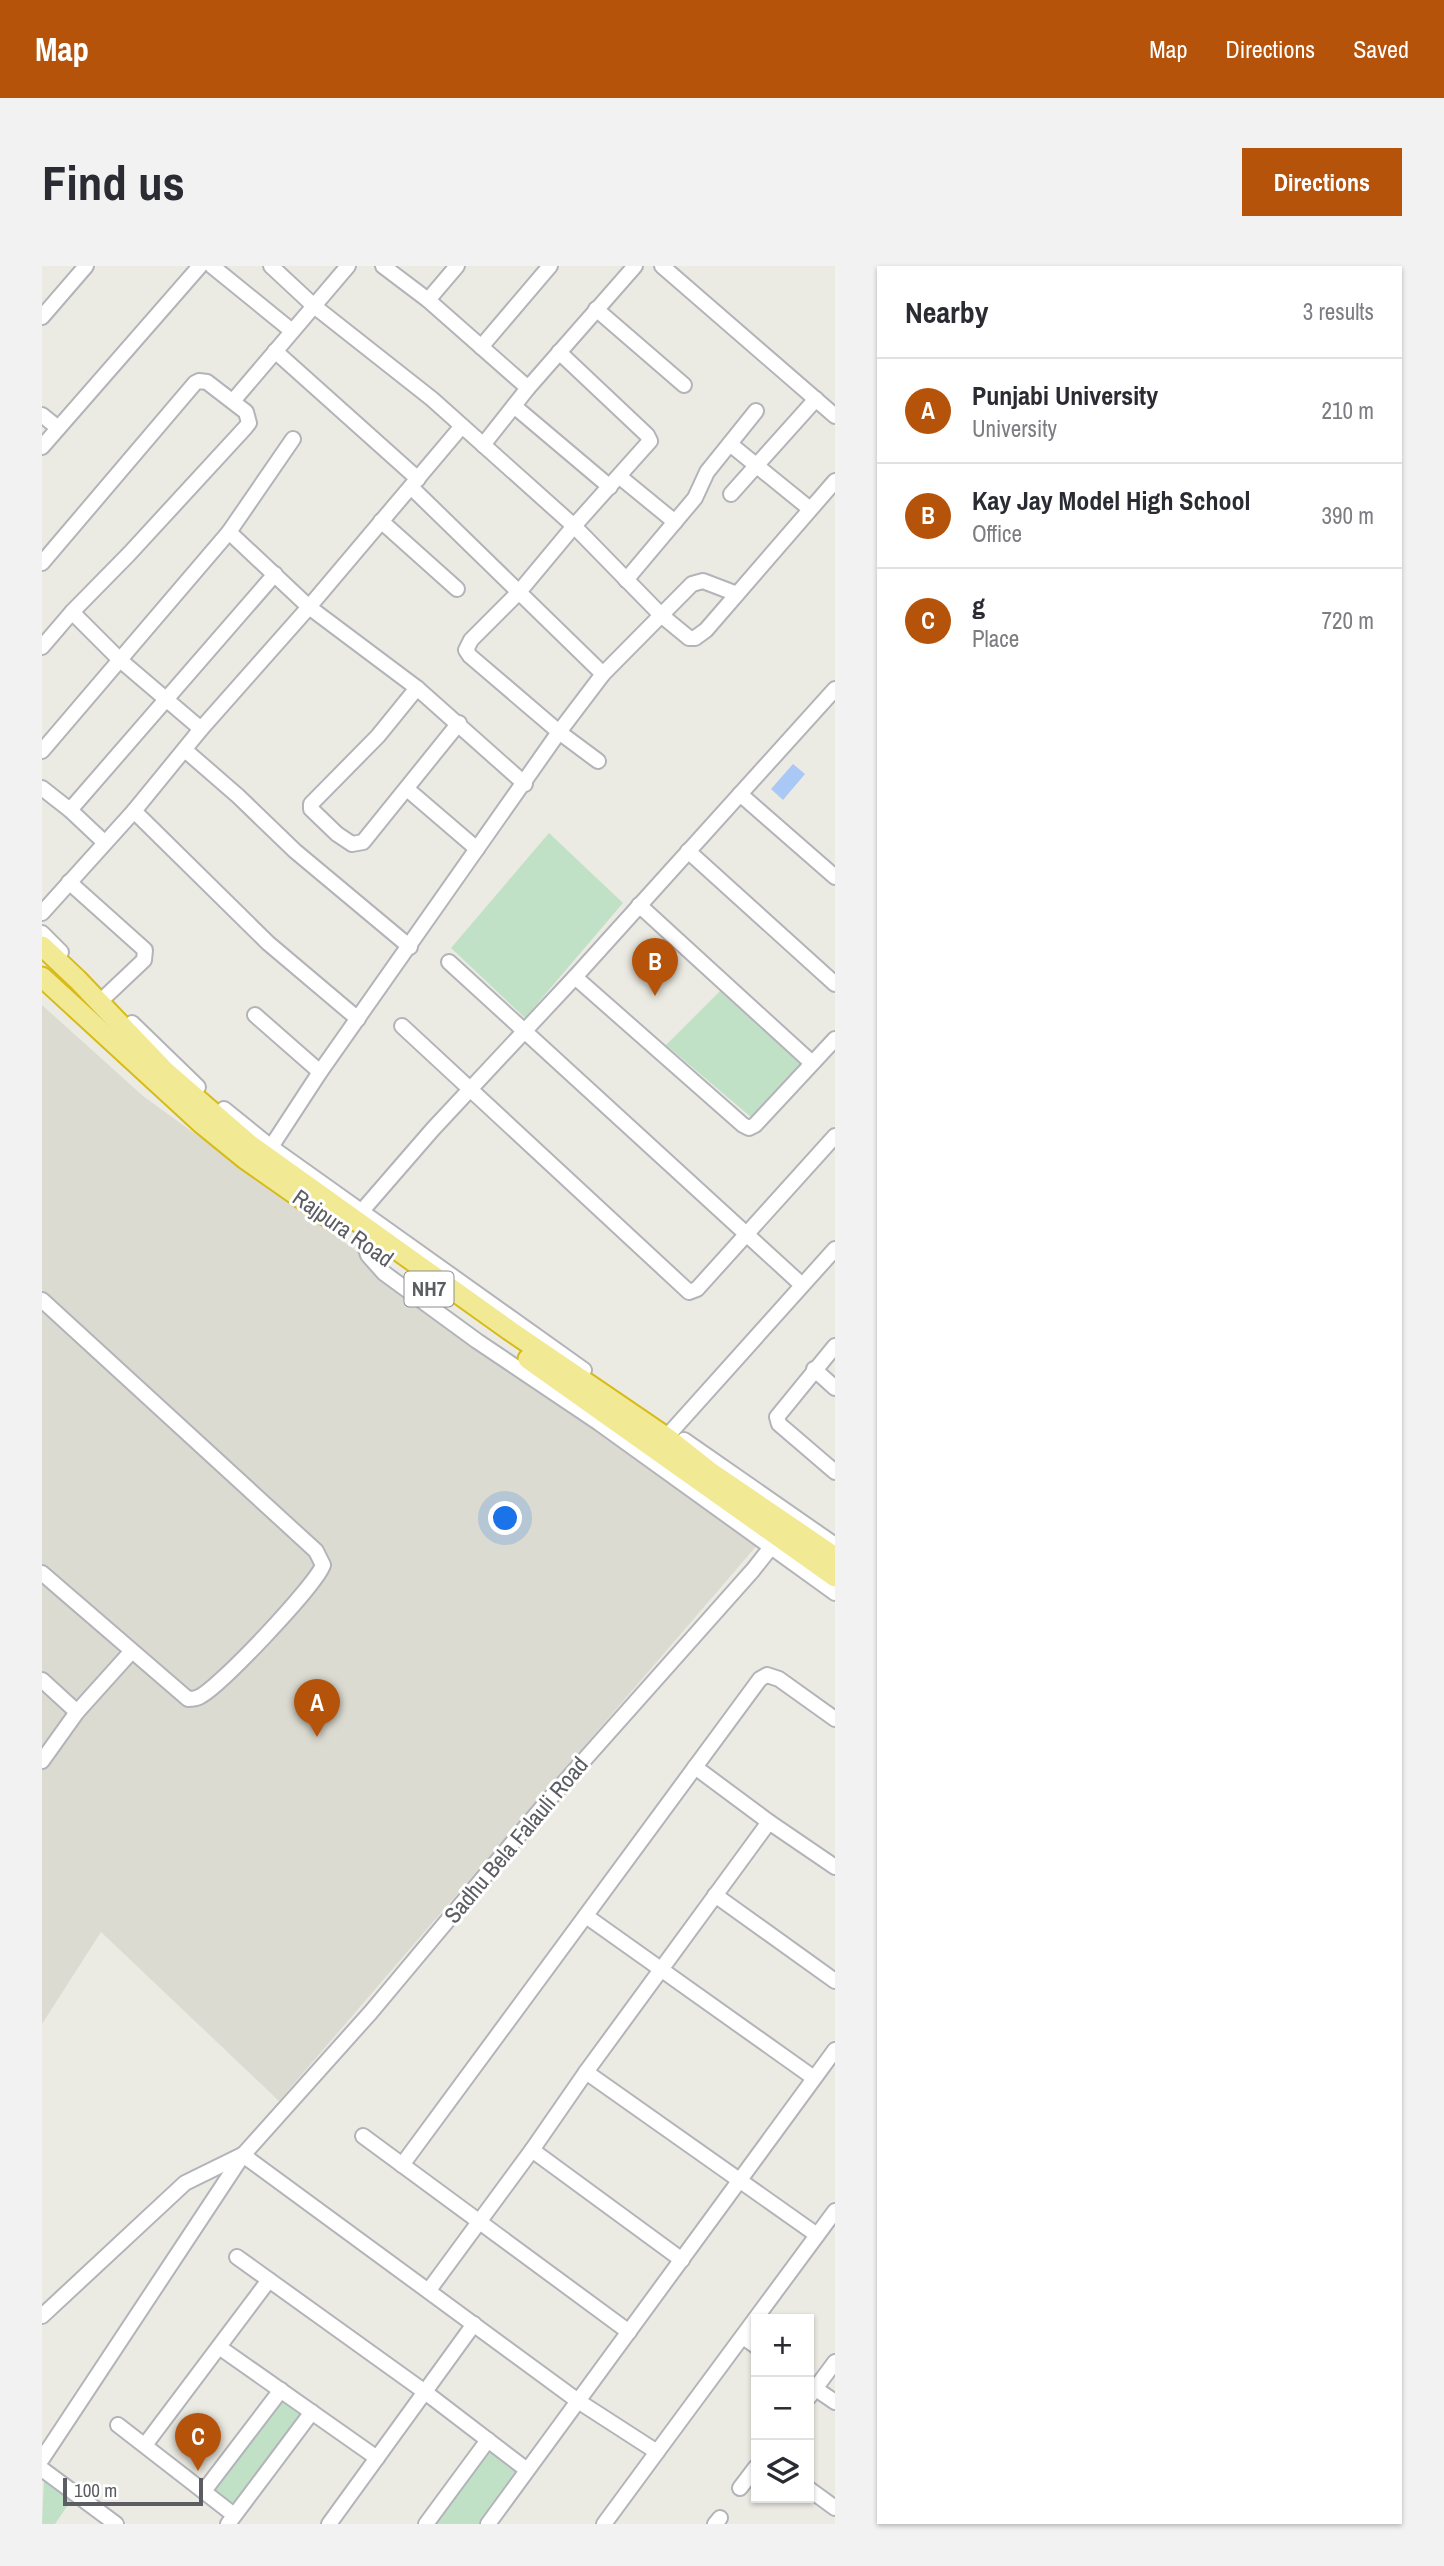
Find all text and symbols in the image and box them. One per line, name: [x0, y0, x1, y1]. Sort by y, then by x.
text: Map: [35, 27, 89, 71]
text: Map: [1149, 33, 1187, 65]
text: Directions: [1225, 33, 1315, 65]
text: Saved: [1353, 33, 1409, 65]
button: Directions: [1242, 148, 1402, 216]
text: Find us: [42, 149, 185, 215]
text: Nearby: [905, 292, 988, 332]
text: 3 results: [1303, 296, 1374, 327]
text: Punjabi University: [972, 378, 1158, 413]
text: A: [921, 395, 935, 426]
text: 210 m: [1322, 395, 1374, 426]
text: University: [972, 413, 1057, 444]
text: Kay Jay Model High School: [972, 483, 1250, 518]
text: B: [921, 500, 935, 531]
text: 390 m: [1322, 500, 1374, 531]
text: Office: [972, 518, 1022, 549]
text: g: [972, 588, 985, 623]
text: C: [921, 605, 935, 636]
text: 720 m: [1322, 605, 1374, 636]
text: Place: [972, 623, 1019, 654]
pin: B: [632, 938, 678, 996]
street label: Rajpura Road: [287, 1182, 400, 1274]
road number: NH7: [404, 1272, 454, 1306]
your location: [488, 1501, 522, 1535]
pin: A: [294, 1679, 340, 1737]
street label: Sadhu Bela Falauli Road: [437, 1750, 595, 1930]
map controls: [751, 2314, 814, 2503]
button: +: [751, 2314, 814, 2377]
button: −: [751, 2377, 814, 2440]
pin: C: [175, 2413, 221, 2471]
button: layers: [751, 2440, 814, 2503]
scale bar: [63, 2475, 203, 2507]
text: 100 m: [74, 2477, 117, 2503]

